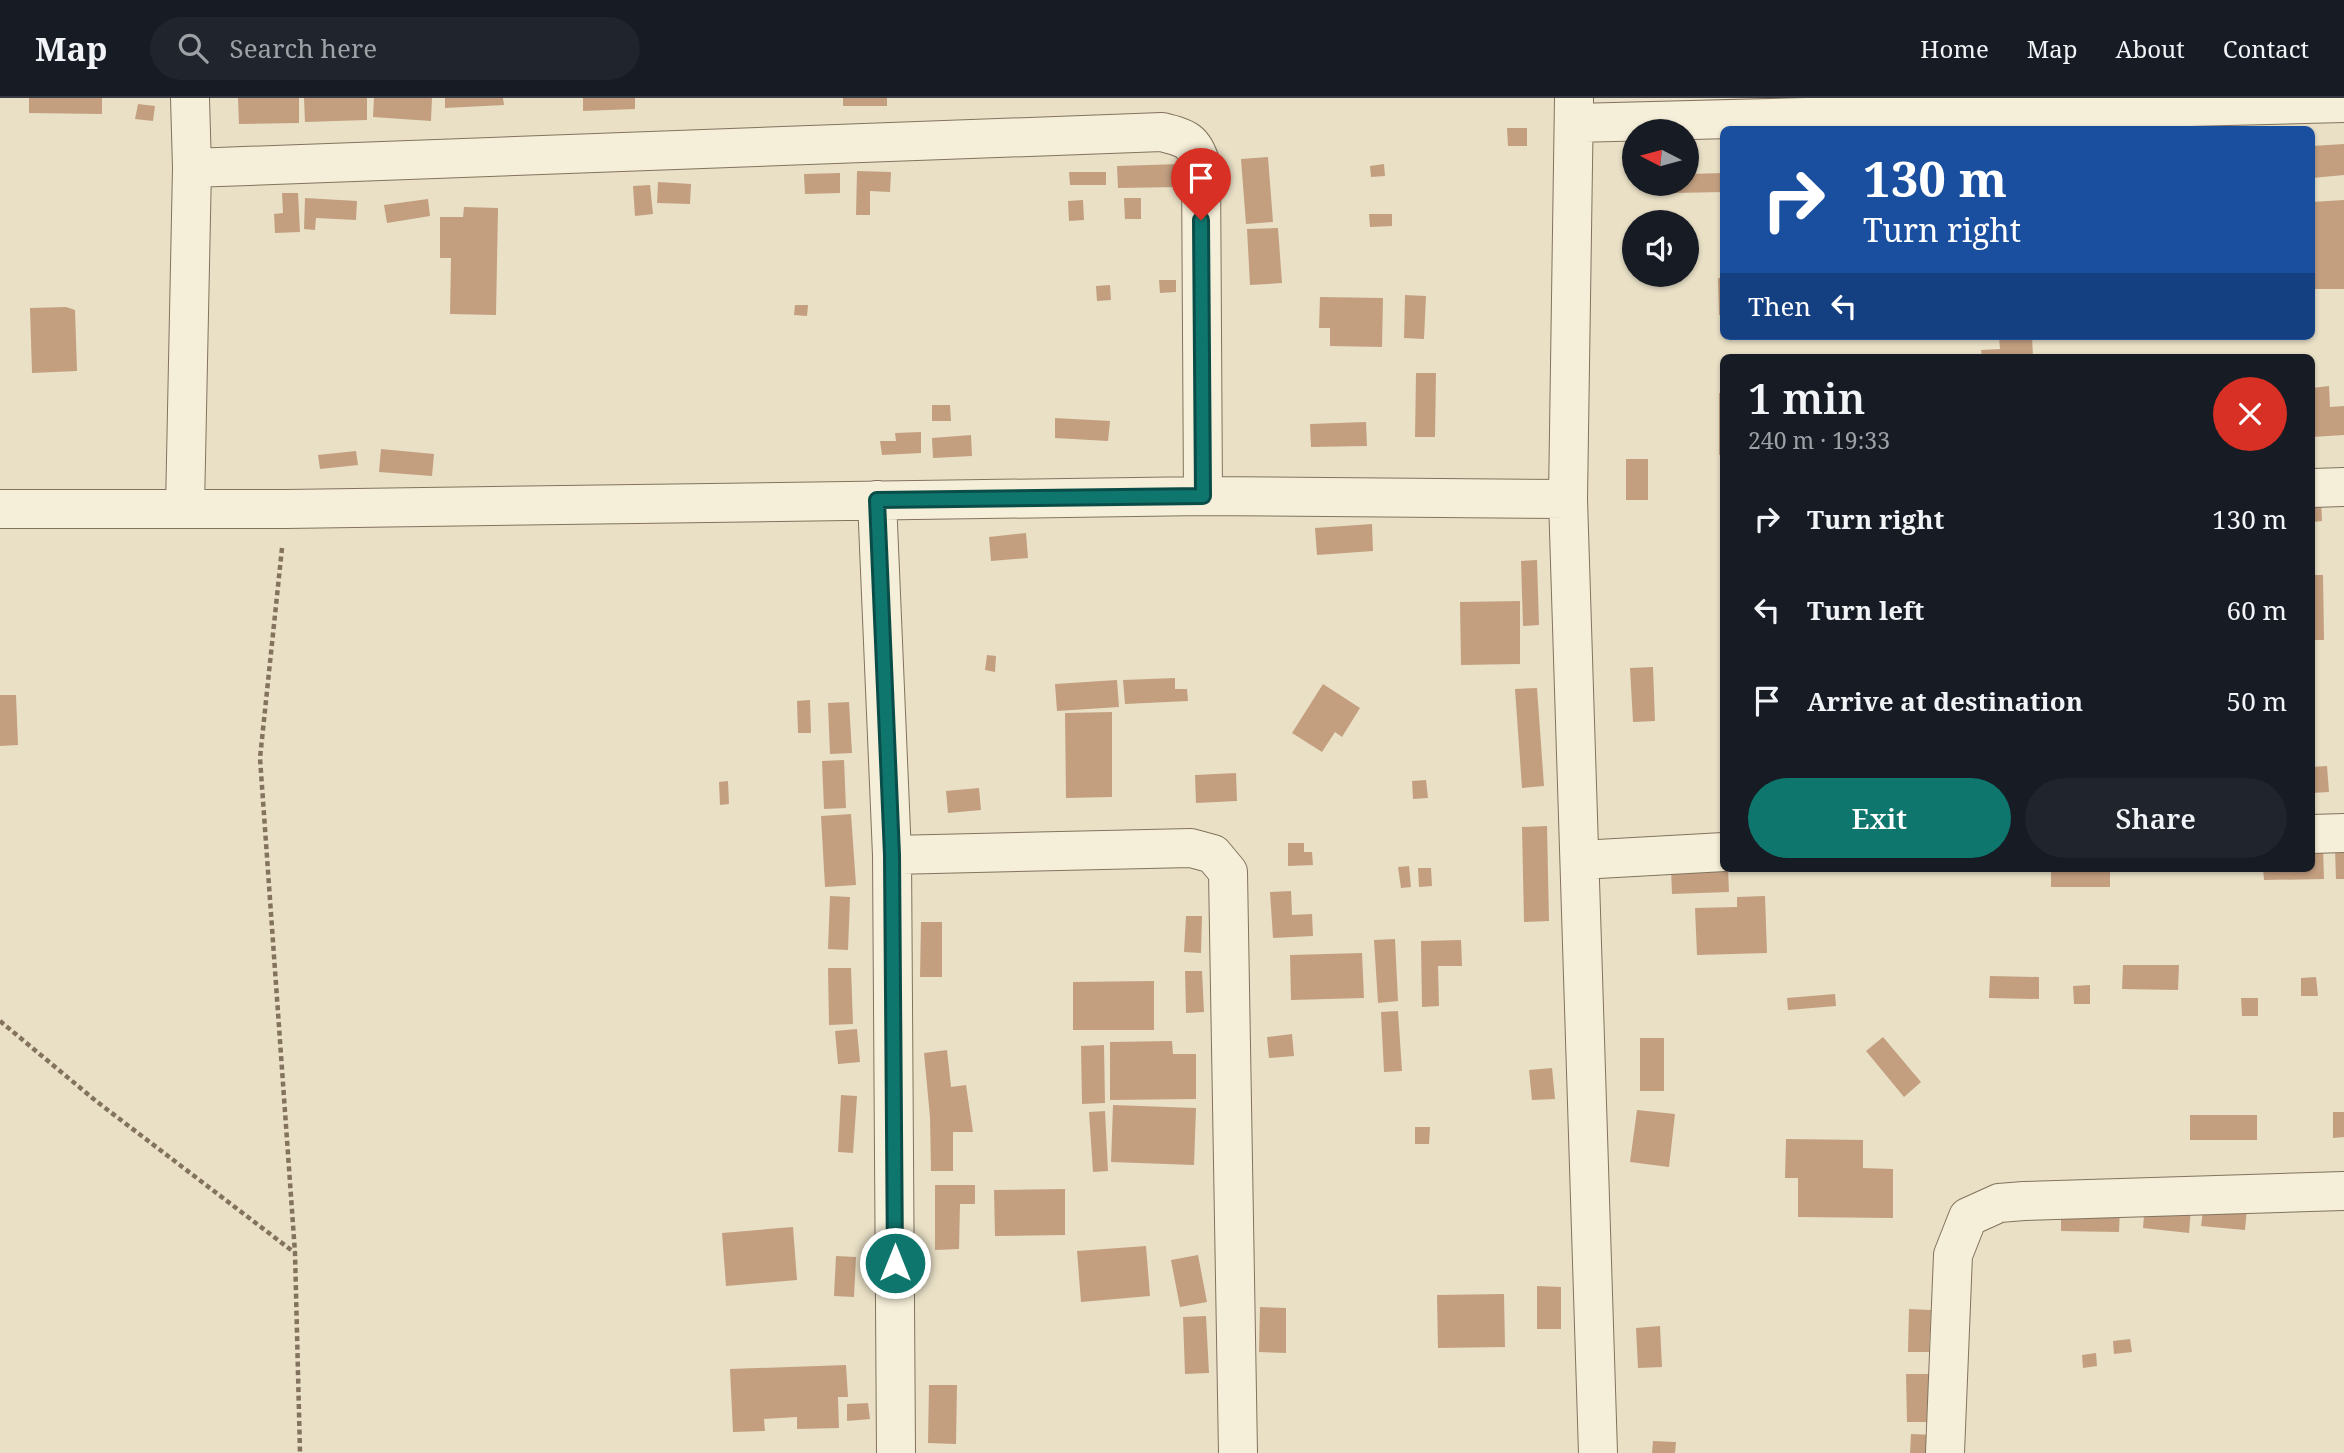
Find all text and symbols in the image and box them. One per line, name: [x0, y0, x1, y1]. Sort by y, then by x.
search box: [150, 17, 640, 80]
text: Map: [35, 26, 108, 71]
icon: search: [174, 29, 212, 67]
text: Search here: [230, 30, 377, 66]
text: Home: [1920, 32, 1989, 65]
text: Map: [2027, 32, 2078, 65]
text: About: [2116, 32, 2185, 65]
text: Contact: [2223, 32, 2309, 65]
north arrow: [1622, 119, 1699, 196]
map controls: [1622, 119, 1699, 287]
text: 130 m: [1863, 145, 2007, 211]
pin: [1171, 148, 1231, 220]
icon: right: [1748, 154, 1839, 245]
icon: arrive: [1182, 159, 1220, 197]
text: Turn right: [1863, 208, 2021, 251]
button: sound: [1622, 210, 1699, 287]
icon: left: [1825, 287, 1863, 325]
text: Then: [1748, 288, 1811, 324]
text: 1 min: [1748, 369, 1865, 426]
button: close: [2213, 377, 2287, 451]
text: 240 m · 19:33: [1748, 424, 1890, 456]
icon: right: [1748, 500, 1786, 538]
text: Turn right: [1807, 501, 1944, 537]
text: 130 m: [2212, 501, 2287, 537]
icon: left: [1748, 591, 1786, 629]
text: Turn left: [1807, 592, 1924, 628]
text: 60 m: [2227, 592, 2287, 628]
icon: arrive: [1748, 682, 1786, 720]
text: Arrive at destination: [1807, 683, 2083, 719]
text: 50 m: [2227, 683, 2287, 719]
button: Exit: [1748, 778, 2011, 858]
button: Share: [2025, 778, 2287, 858]
position arrow: [858, 1226, 932, 1300]

